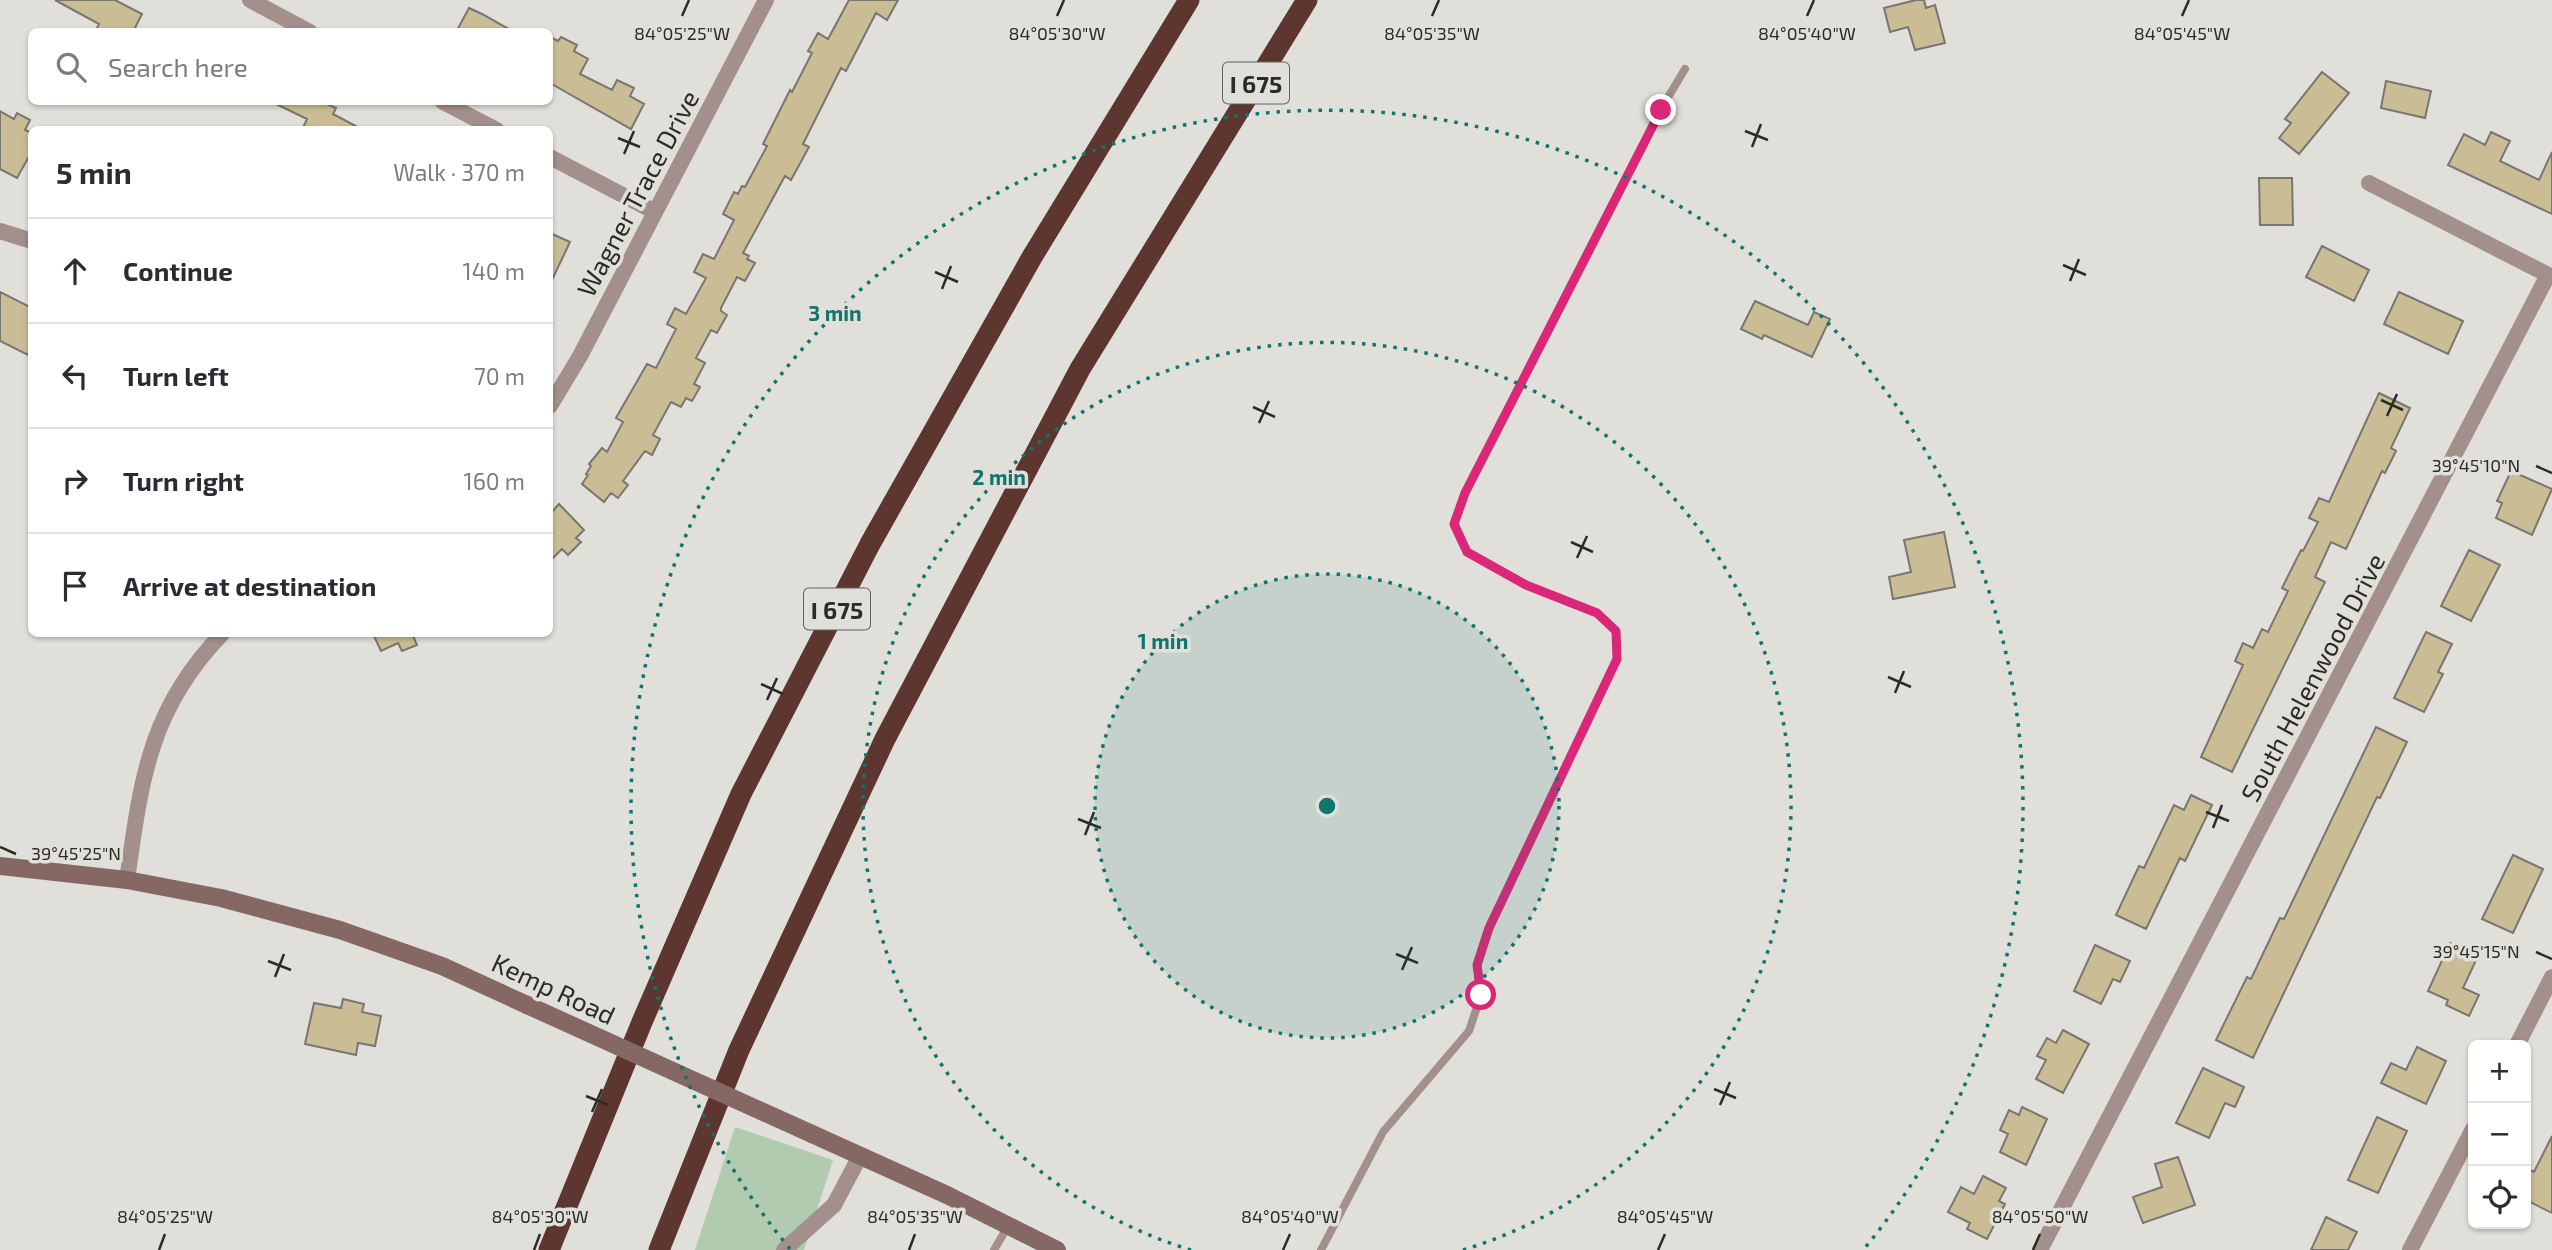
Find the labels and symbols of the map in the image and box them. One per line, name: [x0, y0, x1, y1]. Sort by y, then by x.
text: 84°05'25"W: [634, 22, 730, 44]
text: 84°05'30"W: [1008, 22, 1106, 44]
text: 84°05'35"W: [1384, 22, 1480, 44]
text: 84°05'40"W: [1758, 22, 1856, 44]
text: 84°05'45"W: [2134, 22, 2230, 44]
road number: I 675: [1223, 62, 1289, 104]
street label: Wagner Trace Drive: [570, 85, 704, 301]
route end: [1645, 94, 1676, 125]
text: 3 min: [808, 300, 862, 325]
text: 39°45'10"N: [2432, 454, 2520, 476]
text: 2 min: [972, 464, 1026, 489]
street label: South Helenwood Drive: [2233, 548, 2391, 806]
road number: I 675: [804, 588, 870, 630]
text: 1 min: [1138, 628, 1188, 653]
centre of rings: [1315, 794, 1339, 818]
text: 39°45'25"N: [31, 842, 121, 864]
text: 39°45'15"N: [2432, 940, 2520, 962]
street label: Kemp Road: [487, 946, 621, 1030]
route start: [1465, 979, 1496, 1010]
text: 84°05'25"W: [117, 1205, 213, 1227]
text: 84°05'30"W: [491, 1205, 589, 1227]
text: 84°05'35"W: [867, 1205, 963, 1227]
text: 84°05'40"W: [1241, 1205, 1339, 1227]
text: 84°05'45"W: [1617, 1205, 1713, 1227]
text: 84°05'50"W: [1992, 1205, 2088, 1227]

